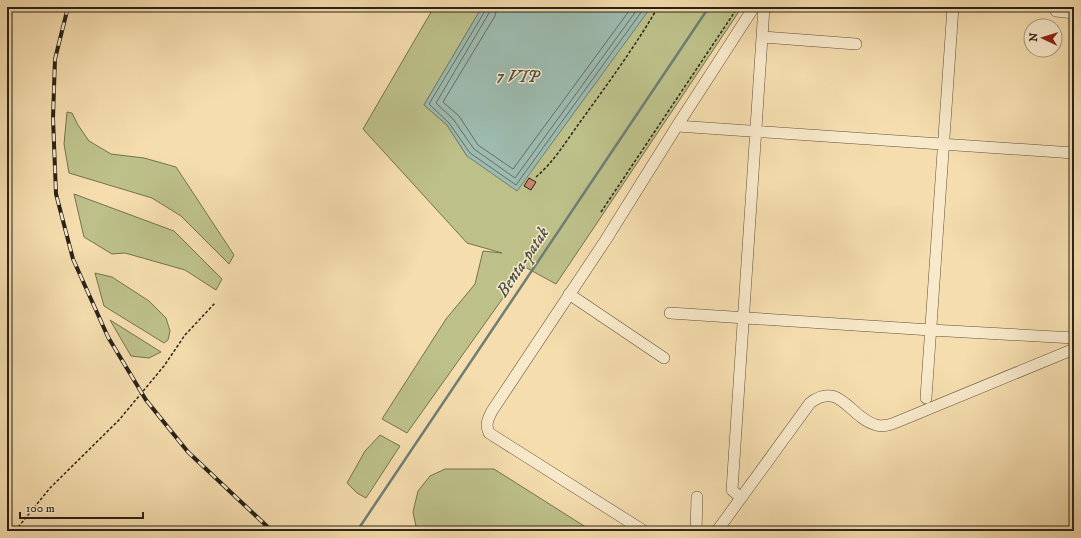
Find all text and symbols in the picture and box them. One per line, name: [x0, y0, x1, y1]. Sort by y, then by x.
north arrow: [1023, 18, 1063, 58]
text: N: [1027, 32, 1041, 42]
water label: 7 VIP: [497, 66, 541, 88]
water label: Benta-patak: [491, 222, 555, 302]
scale bar: [20, 494, 143, 520]
text: 100 m: [26, 501, 55, 516]

